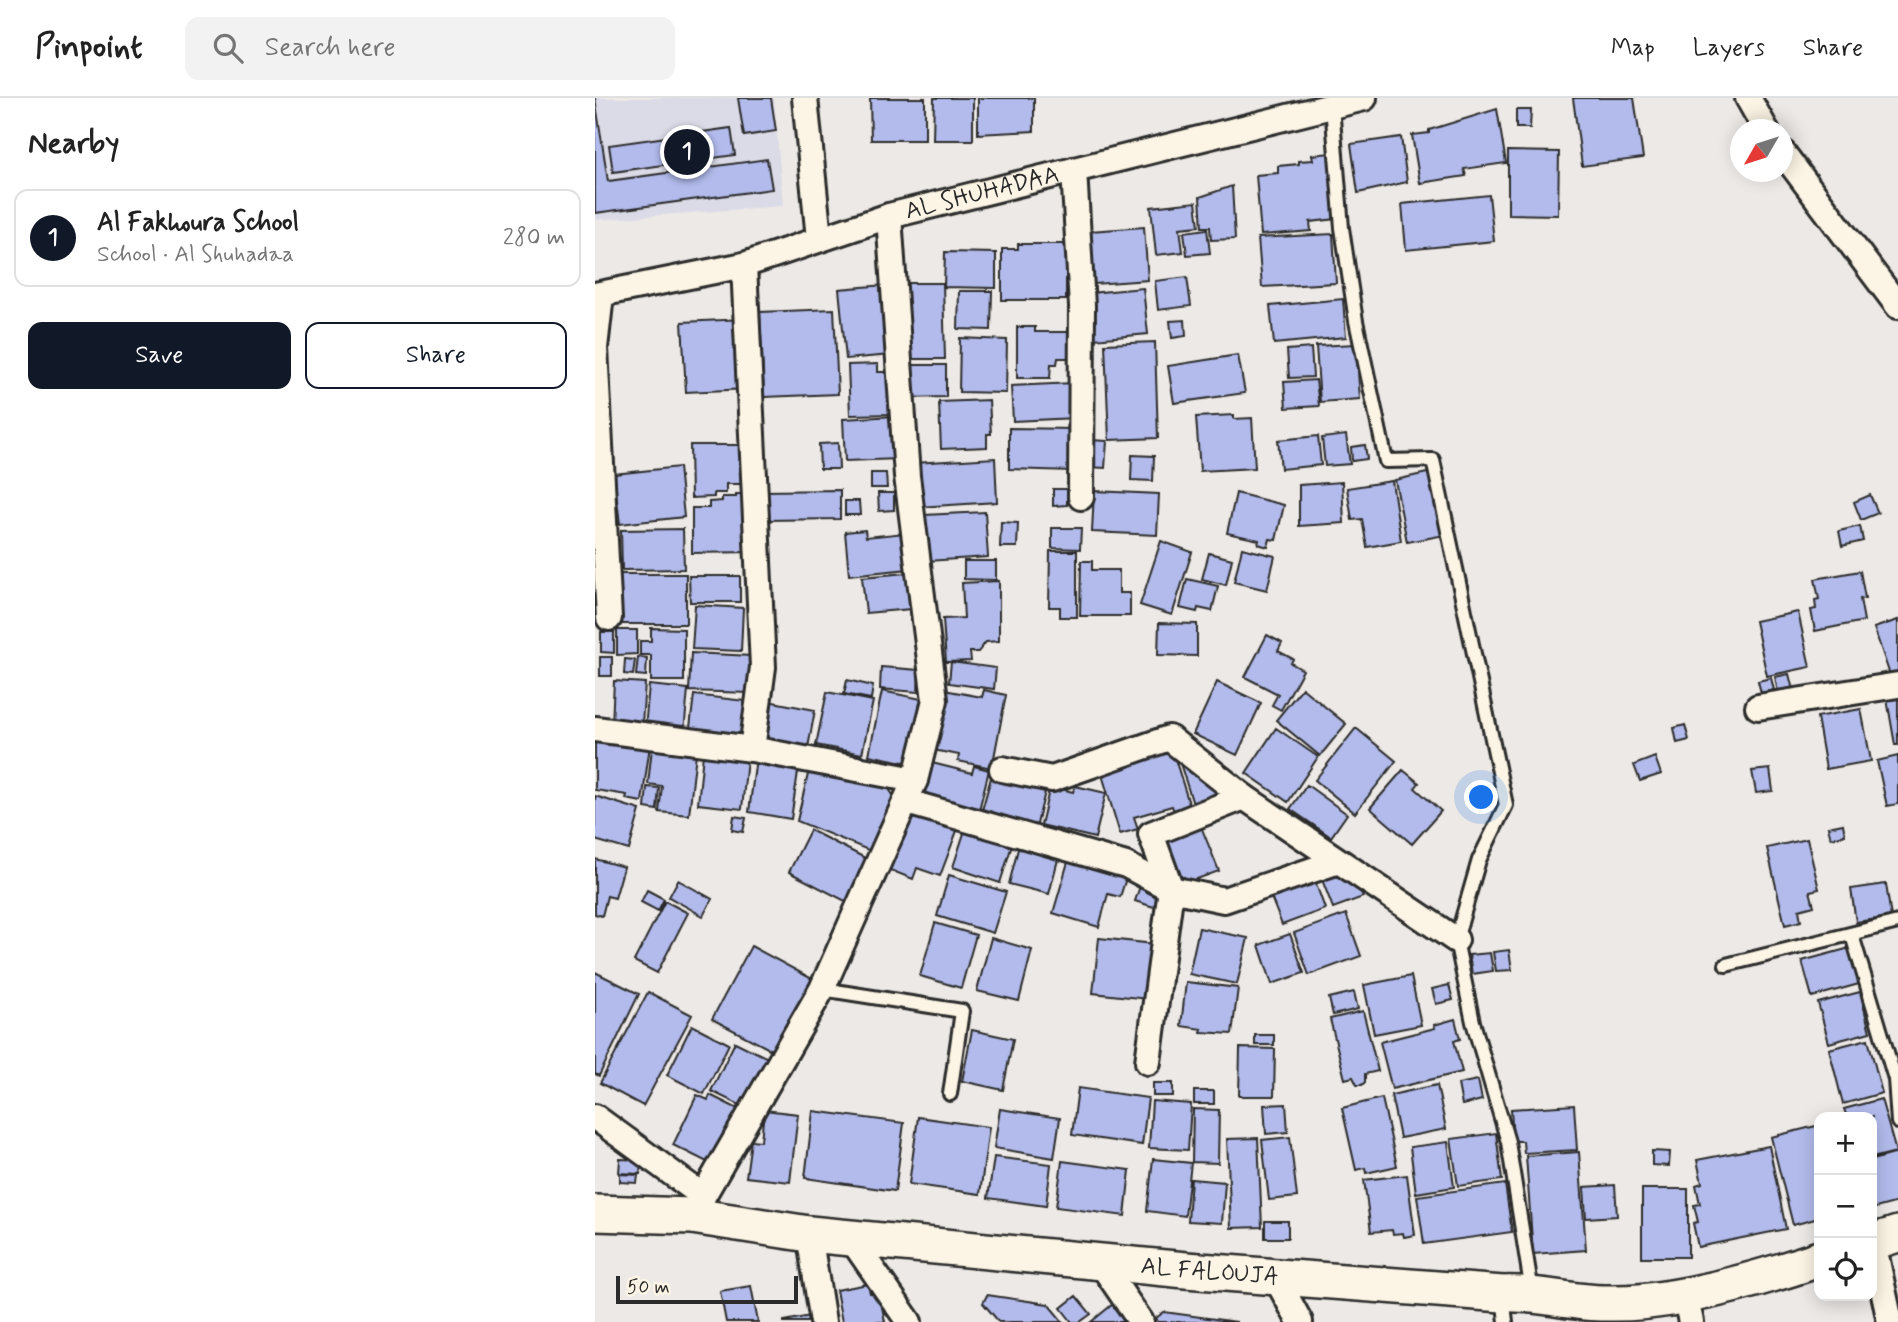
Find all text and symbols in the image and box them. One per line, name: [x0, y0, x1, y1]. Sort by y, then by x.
search box: [185, 17, 675, 80]
text: Pinpoint: [35, 26, 143, 70]
icon: search: [209, 29, 247, 67]
text: Search here: [265, 31, 396, 65]
text: Map: [1611, 33, 1655, 64]
text: Layers: [1693, 33, 1765, 64]
text: Share: [1803, 33, 1863, 64]
north arrow: [1730, 119, 1793, 182]
text: Nearby: [28, 124, 119, 163]
pin: 1: [664, 126, 710, 178]
street label: AL SHUHADAA: [902, 159, 1062, 227]
text: Al Fakhoura School: [97, 206, 299, 240]
text: 1: [48, 223, 58, 253]
text: 280 m: [503, 223, 565, 253]
text: School · Al Shuhadaa: [97, 240, 294, 270]
button: Save: [28, 322, 291, 389]
button: Share: [305, 322, 567, 389]
your location: [1464, 780, 1498, 814]
map controls: [1814, 1112, 1877, 1301]
button: +: [1814, 1112, 1877, 1175]
button: −: [1814, 1175, 1877, 1238]
button: locate: [1814, 1238, 1877, 1301]
street label: AL FALOUJA: [1139, 1250, 1280, 1292]
scale bar: [616, 1273, 798, 1305]
text: 50 m: [627, 1275, 670, 1300]

